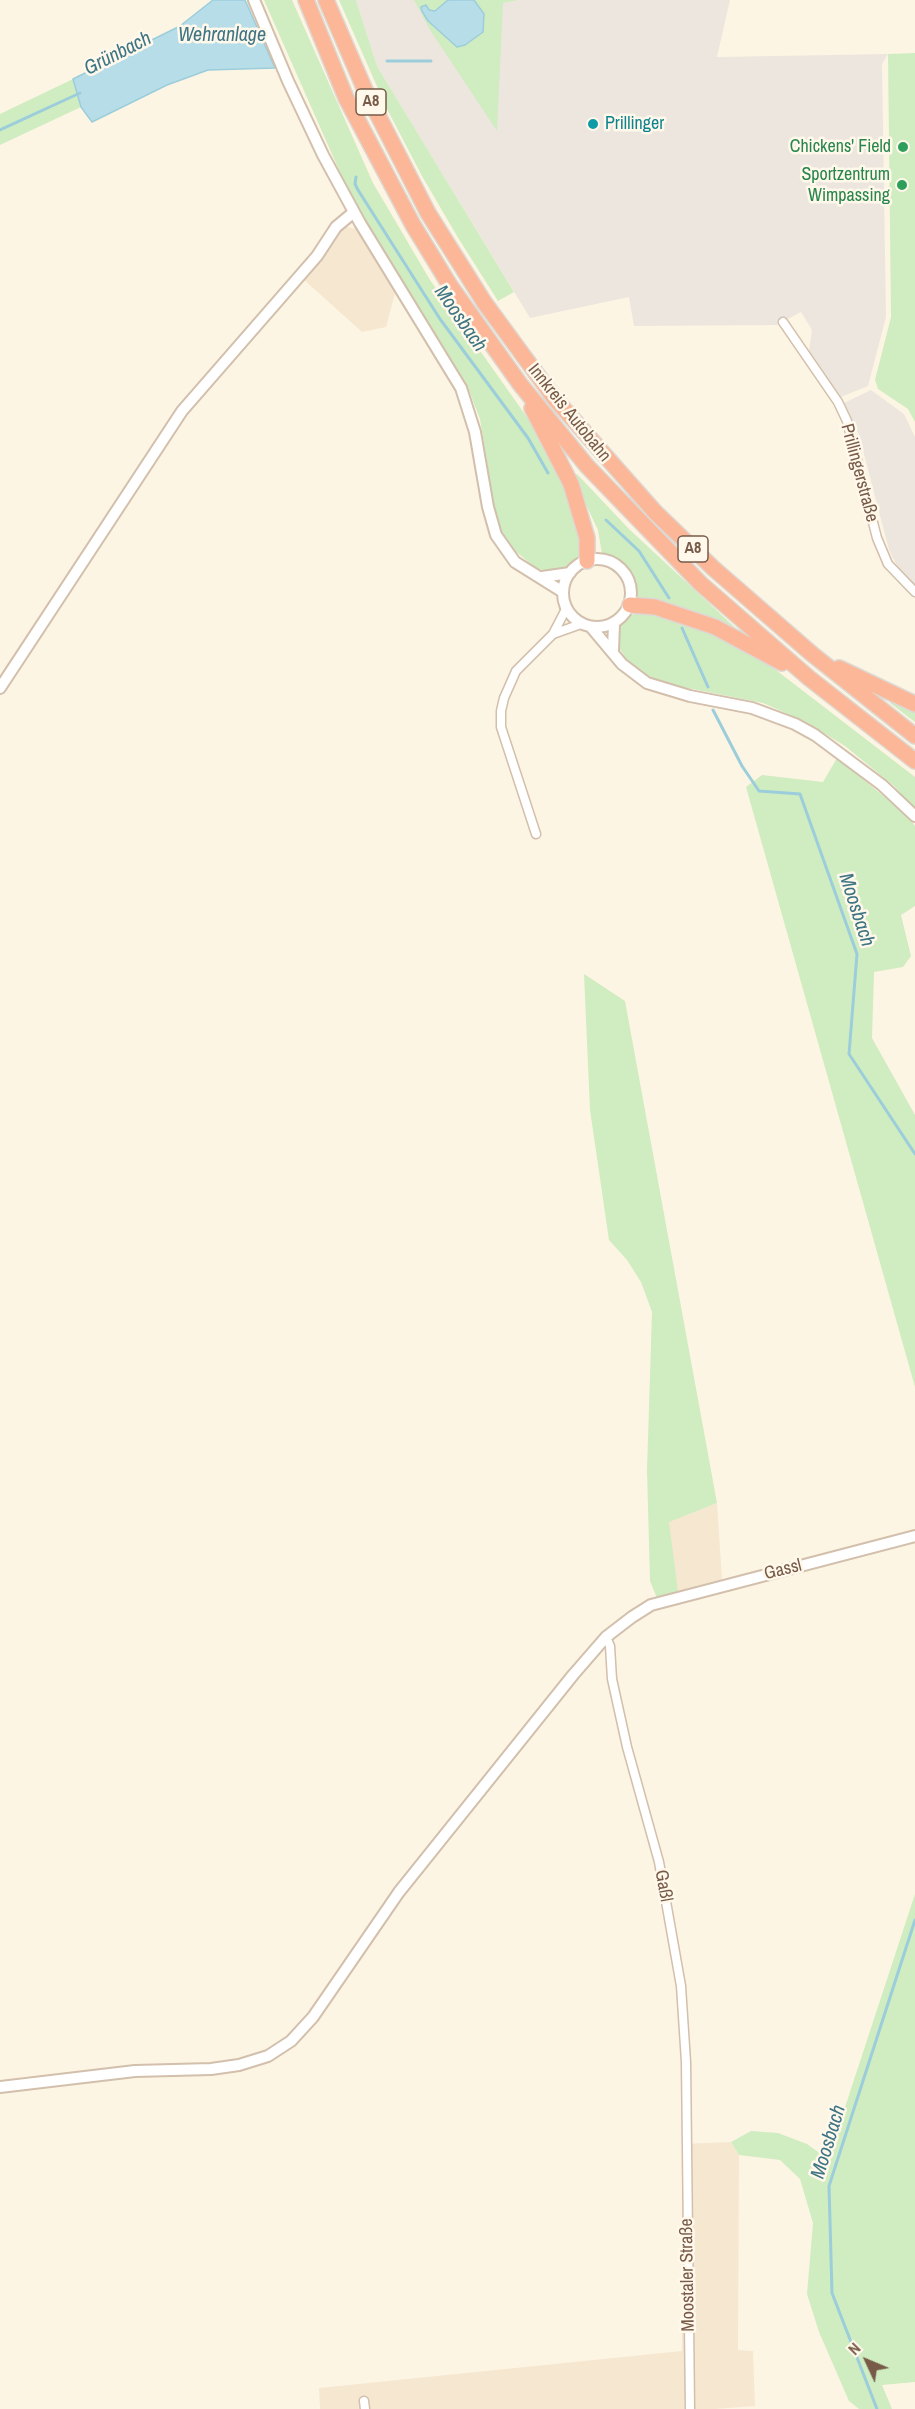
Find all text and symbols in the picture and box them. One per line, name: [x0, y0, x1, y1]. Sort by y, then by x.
water label: Wehranlage: [178, 24, 266, 48]
water label: Grünbach: [80, 27, 156, 81]
road number: A8: [356, 89, 386, 115]
place label: Prillinger: [605, 113, 664, 135]
marker: Prillinger: [586, 117, 600, 131]
place label: Chickens' Field: [790, 136, 891, 158]
marker: Chickens' Field: [896, 140, 910, 154]
place label: Sportzentrum Wimpassing: [801, 164, 890, 207]
marker: Sportzentrum Wimpassing: [895, 178, 909, 192]
water label: Moosbach: [428, 281, 492, 357]
street label: Innkreis Autobahn: [523, 360, 615, 466]
street label: Prillingerstraße: [836, 421, 882, 525]
road number: A8: [678, 536, 708, 562]
water label: Moosbach: [833, 870, 879, 950]
street label: Gassl: [762, 1555, 804, 1585]
street label: Gaßl: [650, 1868, 676, 1904]
water label: Moosbach: [806, 2102, 852, 2182]
street label: Moostaler Straße: [676, 2218, 700, 2332]
north arrow: [837, 2331, 897, 2391]
text: N: [843, 2337, 865, 2360]

